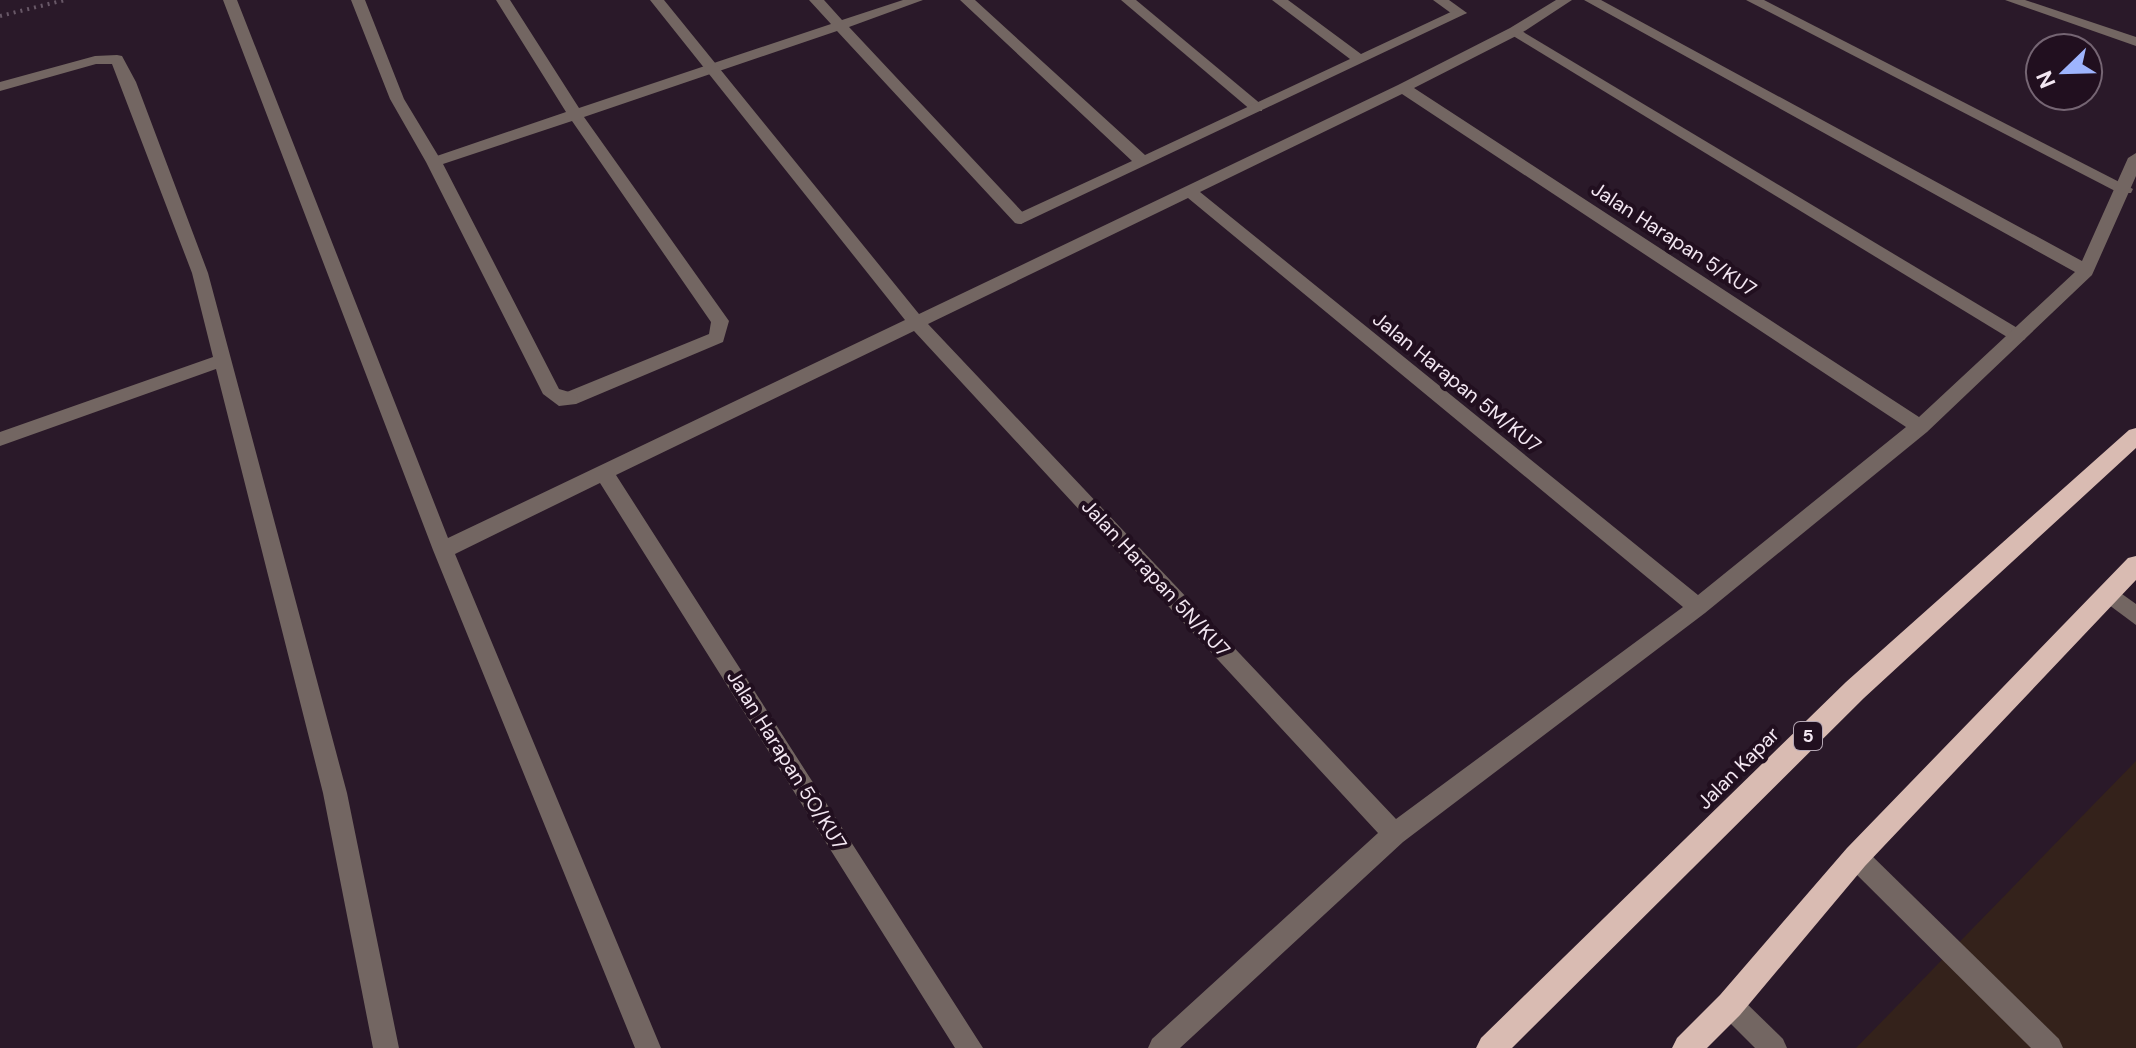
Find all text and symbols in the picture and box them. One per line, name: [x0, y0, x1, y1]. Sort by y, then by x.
north arrow: [2024, 32, 2104, 112]
text: N: [2030, 67, 2063, 93]
street label: Jalan Harapan 5/KU7: [1586, 176, 1762, 302]
street label: Jalan Harapan 5M/KU7: [1367, 306, 1547, 458]
street label: Jalan Harapan 5N/KU7: [1076, 494, 1236, 662]
street label: Jalan Harapan 5O/KU7: [721, 665, 853, 855]
street label: Jalan Kapar: [1691, 721, 1785, 815]
road number: 5: [1794, 722, 1822, 750]

